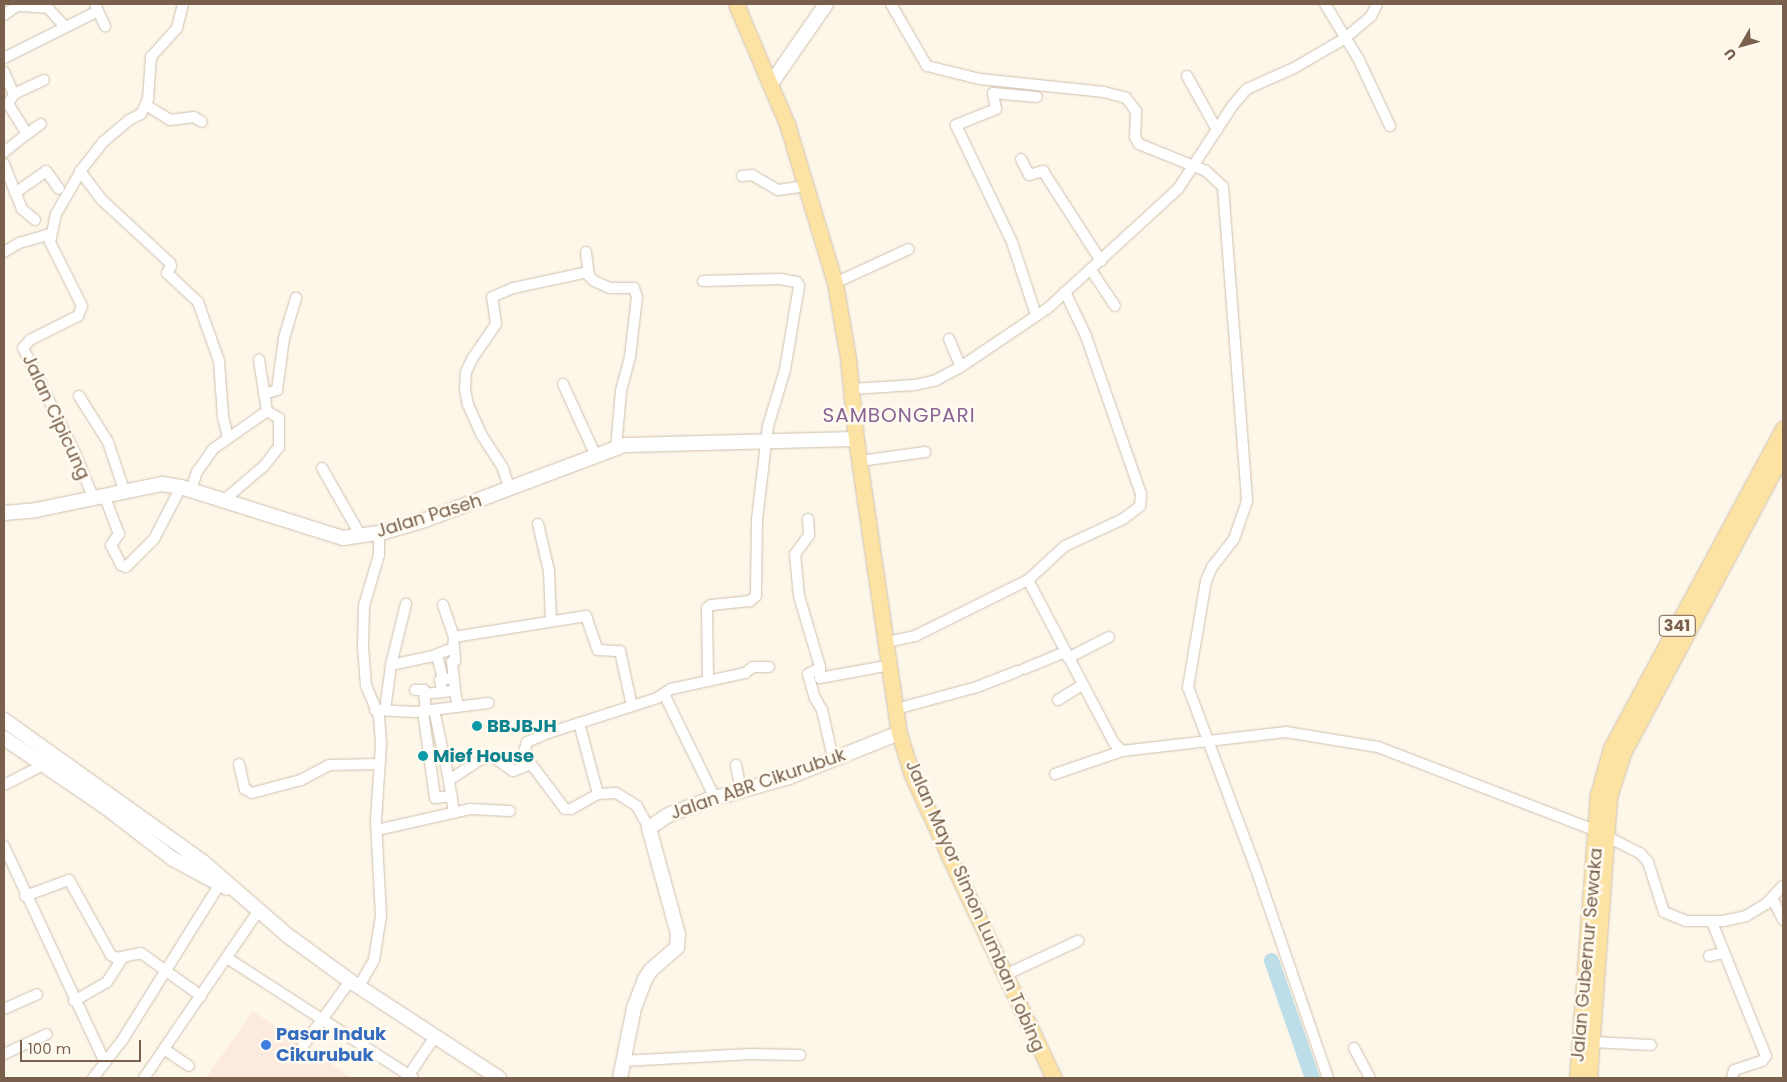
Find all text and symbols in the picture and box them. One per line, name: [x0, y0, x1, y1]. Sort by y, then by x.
north arrow: [1717, 20, 1767, 70]
text: U: [1719, 44, 1741, 64]
street label: Jalan Cipicung: [18, 351, 94, 483]
district label: SAMBONGPARI: [821, 403, 977, 427]
street label: Jalan Paseh: [374, 490, 484, 542]
road number: 341: [1658, 612, 1696, 640]
place label: BBJBJH: [487, 715, 557, 737]
marker: BBJBJH: [471, 720, 483, 732]
street label: Jalan ABR Cikurubuk: [668, 744, 848, 824]
place label: Mief House: [433, 745, 534, 767]
marker: Mief House: [417, 750, 429, 762]
street label: Jalan Mayor Simon Lumban Tobing: [901, 757, 1049, 1055]
street label: Jalan Gubernur Sewaka: [1567, 847, 1607, 1063]
place label: Pasar Induk Cikurubuk: [276, 1024, 386, 1066]
scale bar: [22, 1030, 144, 1062]
text: 100 m: [28, 1038, 71, 1059]
marker: Pasar Induk Cikurubuk: [260, 1039, 272, 1051]

